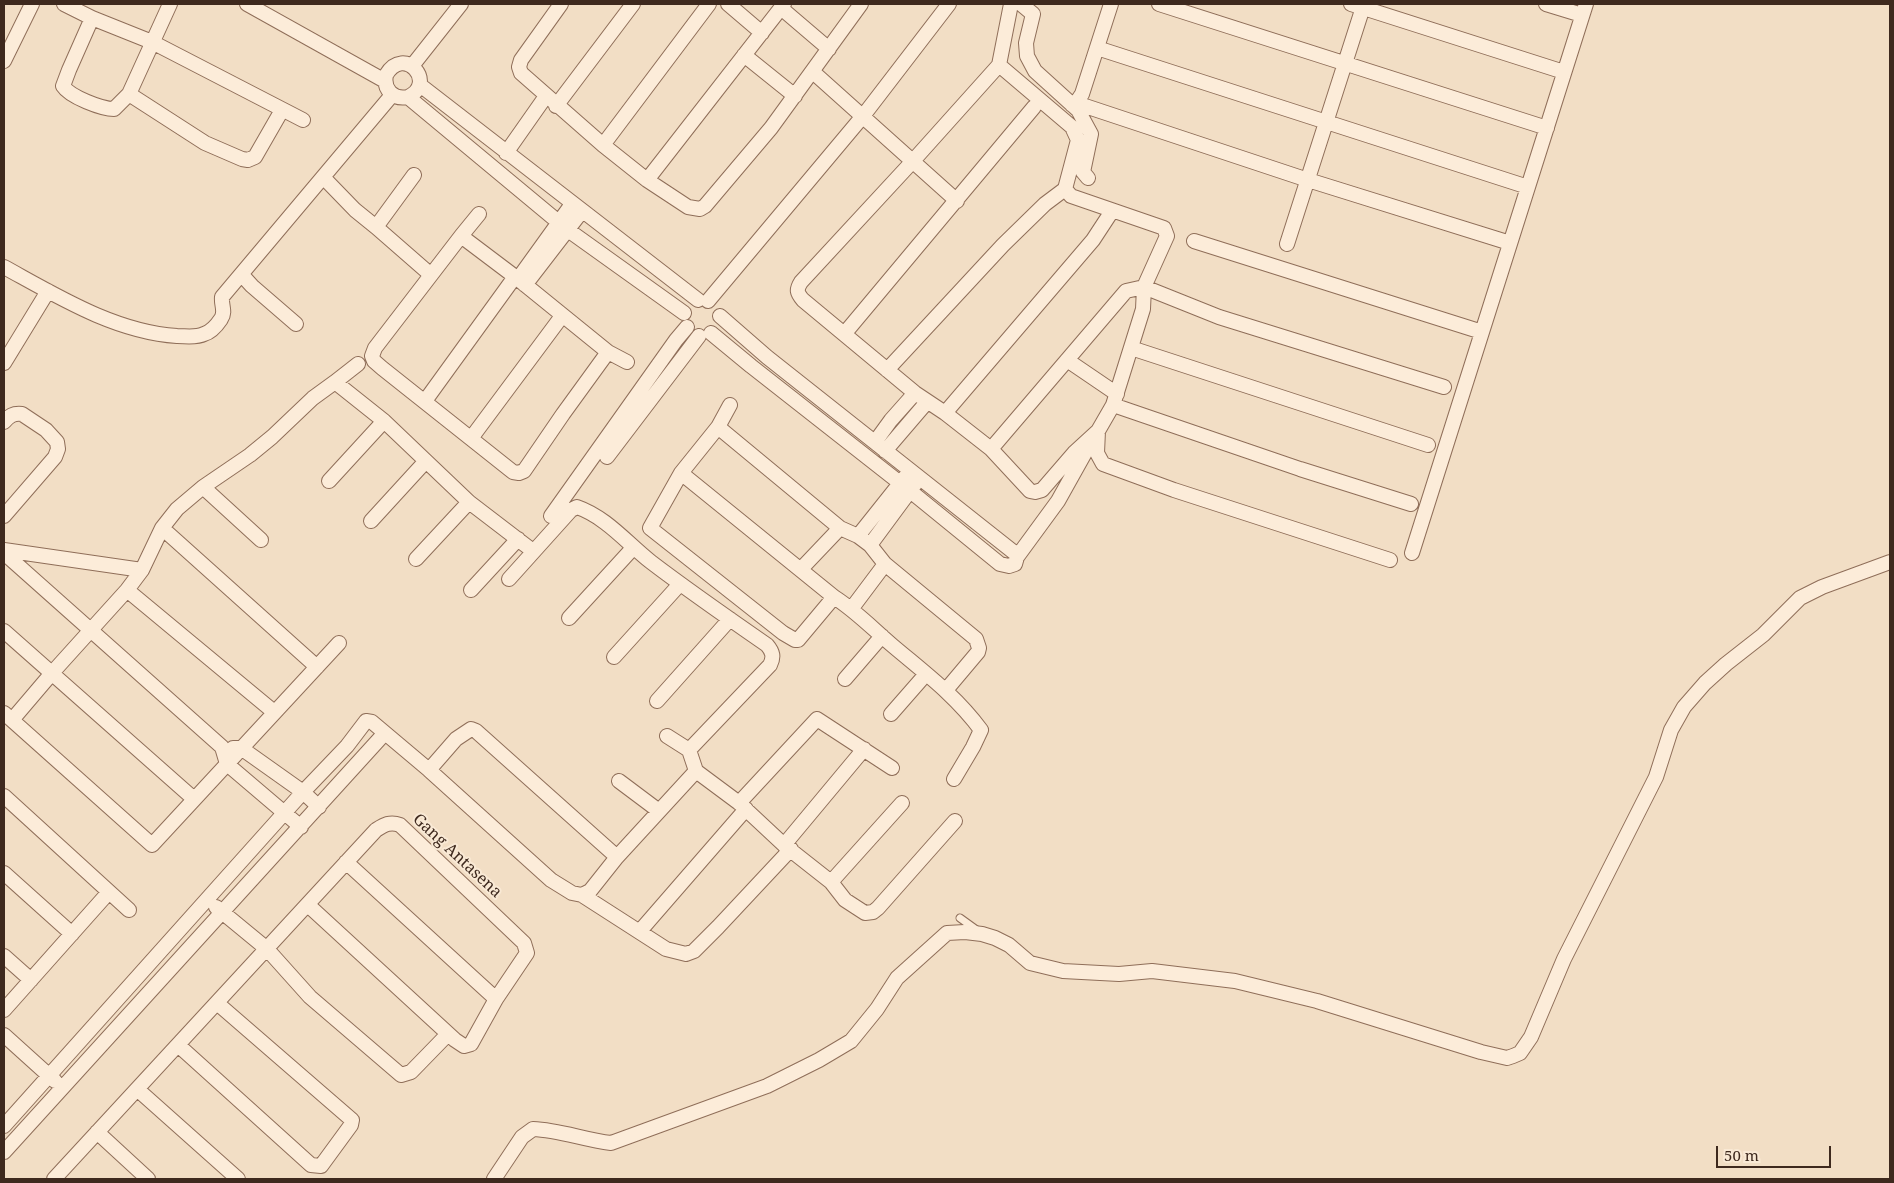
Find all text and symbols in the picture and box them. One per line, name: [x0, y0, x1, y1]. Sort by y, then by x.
street label: Gang Antasena: [408, 810, 506, 902]
scale bar: [1719, 1136, 1834, 1168]
text: 50 m: [1724, 1145, 1759, 1165]

